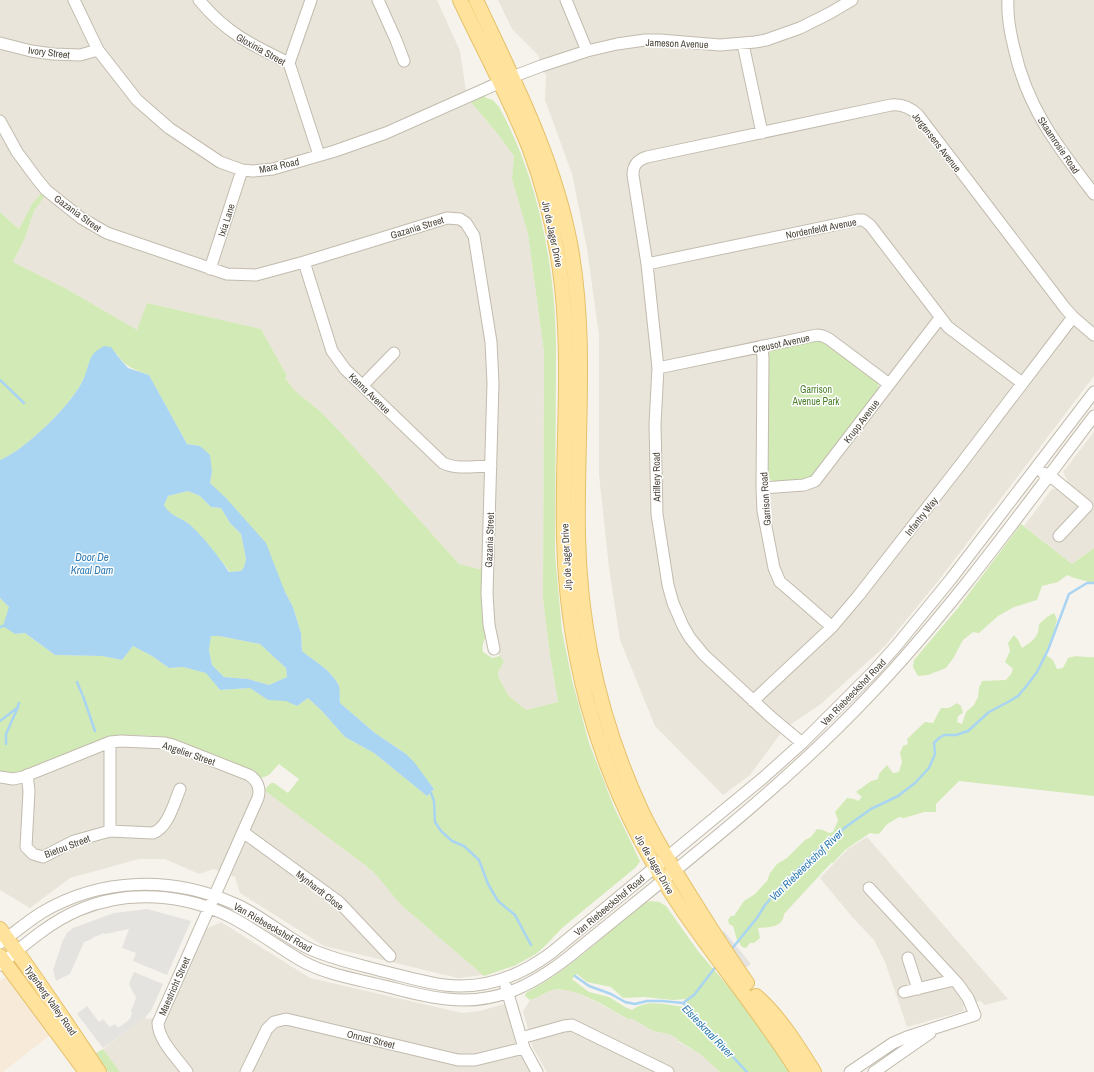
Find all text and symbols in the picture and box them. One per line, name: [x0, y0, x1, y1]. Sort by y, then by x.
street label: Gloxinia Street: [234, 30, 288, 69]
street label: Jameson Avenue: [645, 36, 709, 51]
street label: Ivory Street: [27, 43, 71, 62]
street label: Jorgensens Avenue: [909, 110, 964, 175]
street label: Skaamrosie Road: [1035, 114, 1082, 176]
street label: Mara Road: [258, 155, 300, 176]
street label: Gazania Street: [52, 192, 104, 235]
street label: Jip de Jager Drive: [539, 200, 566, 269]
street label: Ixia Lane: [215, 202, 238, 238]
street label: Gazania Street: [389, 213, 446, 242]
street label: Nordenfeldt Avenue: [785, 215, 858, 242]
street label: Creusot Avenue: [751, 331, 811, 356]
street label: Kanna Avenue: [346, 370, 394, 417]
park label: Garrison Avenue Park: [792, 383, 840, 408]
street label: Krupp Avenue: [841, 397, 882, 446]
street label: Artillery Road: [650, 452, 663, 503]
street label: Garrison Road: [757, 472, 774, 526]
street label: Infantry Way: [902, 494, 941, 538]
street label: Gazania Street: [482, 512, 497, 568]
street label: Jip de Jager Drive: [558, 523, 575, 591]
water label: Door De Kraal Dam: [71, 550, 114, 577]
street label: Van Riebeeckshof Road: [818, 656, 889, 729]
street label: Angelier Street: [160, 738, 217, 769]
water label: Van Riebeeckshof River: [766, 826, 846, 904]
street label: Bietou Street: [43, 832, 93, 861]
street label: Jip de Jager Drive: [632, 832, 677, 897]
street label: Mynhardt Close: [293, 868, 347, 913]
street label: Van Riebeeckshof Road: [571, 872, 647, 939]
street label: Van Riebeeckshof Road: [231, 900, 314, 955]
street label: Maestricht Street: [156, 954, 193, 1017]
street label: Tygerberg Valley Road: [22, 963, 80, 1038]
water label: Elsieskraal River: [679, 1002, 737, 1061]
street label: Onrust Street: [346, 1027, 397, 1052]

